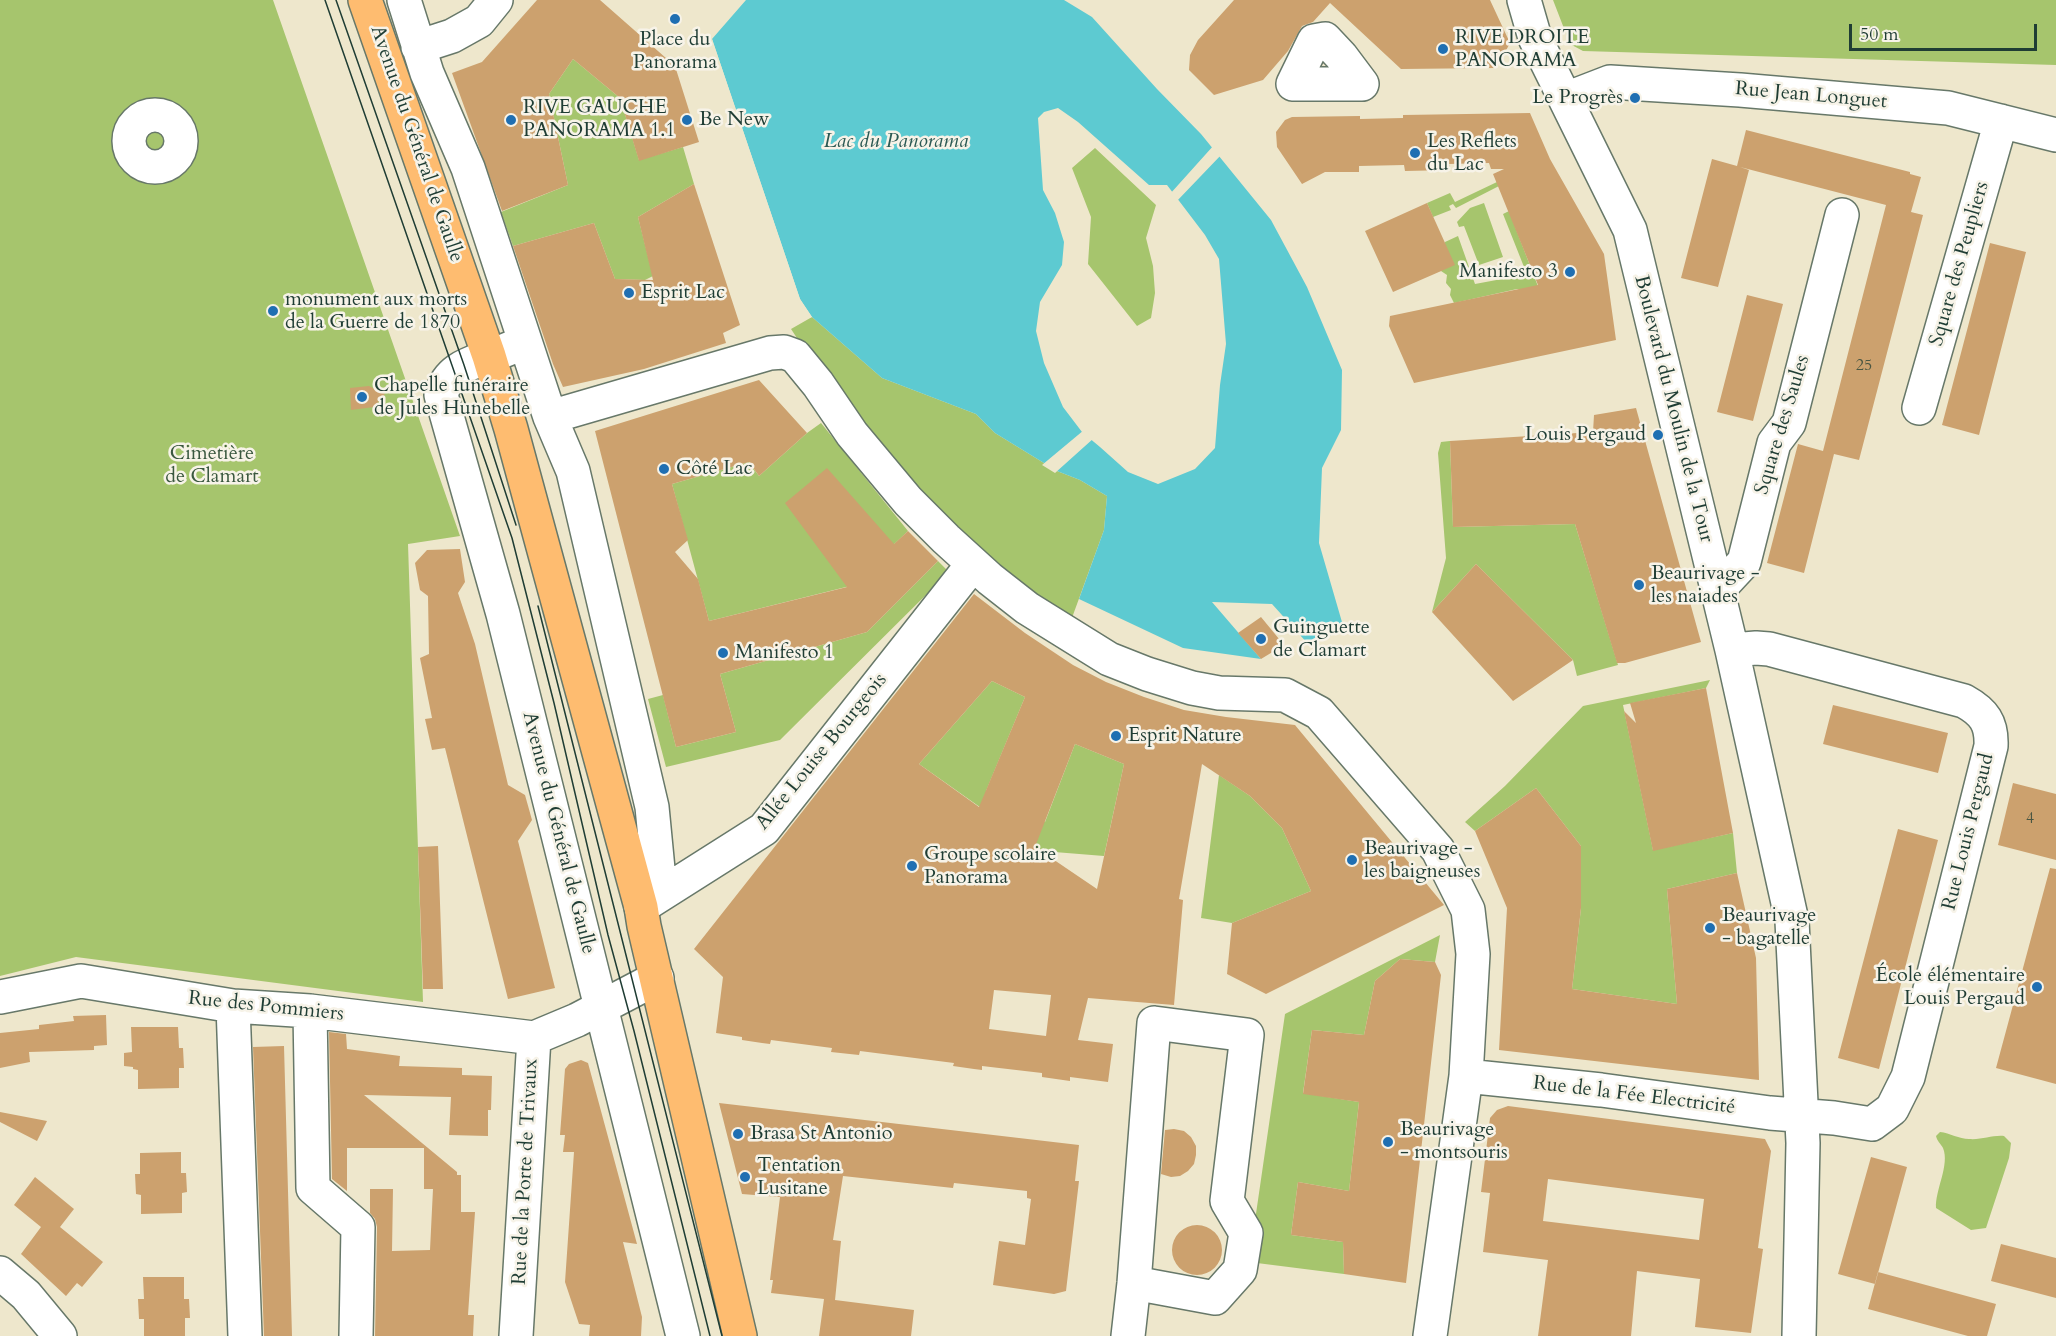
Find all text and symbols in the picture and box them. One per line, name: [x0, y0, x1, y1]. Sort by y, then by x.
marker: Place du Panorama: [668, 12, 682, 26]
scale bar: [1852, 12, 2040, 50]
street label: Avenue du Général de Gaulle: [364, 22, 468, 266]
text: 50 m: [1860, 22, 1899, 47]
place label: RIVE DROITE PANORAMA: [1455, 26, 1589, 73]
place label: Place du Panorama: [633, 28, 717, 75]
marker: RIVE DROITE PANORAMA: [1436, 42, 1450, 56]
street label: Rue Jean Longuet: [1734, 77, 1888, 115]
place label: Le Progrès: [1532, 86, 1623, 110]
marker: Le Progrès: [1628, 91, 1642, 105]
place label: RIVE GAUCHE PANORAMA 1.1: [523, 96, 675, 143]
place label: Be New: [699, 108, 769, 132]
marker: RIVE GAUCHE PANORAMA 1.1: [504, 113, 518, 127]
marker: Be New: [680, 113, 694, 127]
water label: Lac du Panorama: [824, 129, 968, 155]
place label: Les Reflets du Lac: [1427, 130, 1517, 177]
marker: Les Reflets du Lac: [1408, 146, 1422, 160]
street label: Square des Peupliers: [1925, 179, 1995, 349]
place label: Manifesto 3: [1459, 260, 1558, 284]
marker: Manifesto 3: [1563, 265, 1577, 279]
street label: Boulevard du Moulin de la Tour: [1628, 273, 1718, 545]
place label: Esprit Lac: [641, 281, 725, 305]
marker: Esprit Lac: [622, 286, 636, 300]
place label: monument aux morts de la Guerre de 1870: [285, 288, 467, 335]
marker: monument aux morts de la Guerre de 1870: [266, 304, 280, 318]
street label: Square des Saules: [1750, 352, 1816, 498]
house number: 25: [1856, 356, 1872, 376]
place label: Chapelle funéraire de Jules Hunebelle: [374, 374, 530, 421]
marker: Chapelle funéraire de Jules Hunebelle: [355, 390, 369, 404]
place label: Louis Pergaud: [1525, 423, 1646, 447]
marker: Louis Pergaud: [1651, 428, 1665, 442]
park label: Cimetière de Clamart: [165, 442, 259, 489]
place label: Côté Lac: [676, 457, 753, 481]
marker: Côté Lac: [657, 462, 671, 476]
place label: Beaurivage - les naiades: [1651, 562, 1760, 609]
marker: Beaurivage - les naiades: [1632, 578, 1646, 592]
place label: Guinguette de Clamart: [1273, 616, 1370, 663]
marker: Guinguette de Clamart: [1254, 632, 1268, 646]
place label: Manifesto 1: [735, 641, 834, 665]
marker: Manifesto 1: [716, 646, 730, 660]
street label: Allée Louise Bourgeois: [751, 669, 893, 835]
street label: Avenue du Général de Gaulle: [516, 709, 600, 957]
place label: Esprit Nature: [1128, 724, 1242, 748]
marker: Esprit Nature: [1109, 729, 1123, 743]
street label: Rue Louis Pergaud: [1938, 751, 2000, 913]
house number: 4: [2026, 809, 2034, 829]
place label: Beaurivage - les baigneuses: [1364, 837, 1480, 884]
place label: Groupe scolaire Panorama: [924, 843, 1056, 890]
marker: Beaurivage - les baigneuses: [1345, 853, 1359, 867]
marker: Groupe scolaire Panorama: [905, 859, 919, 873]
place label: Beaurivage - bagatelle: [1722, 904, 1816, 951]
marker: Beaurivage - bagatelle: [1703, 921, 1717, 935]
place label: École élémentaire Louis Pergaud: [1876, 964, 2025, 1011]
marker: École élémentaire Louis Pergaud: [2030, 980, 2044, 994]
street label: Rue des Pommiers: [187, 987, 345, 1027]
street label: Rue de la Porte de Trivaux: [508, 1058, 544, 1286]
street label: Rue de la Fée Electricité: [1532, 1072, 1736, 1120]
place label: Beaurivage - montsouris: [1400, 1118, 1508, 1165]
place label: Brasa St Antonio: [750, 1122, 892, 1146]
marker: Brasa St Antonio: [731, 1127, 745, 1141]
marker: Beaurivage - montsouris: [1381, 1135, 1395, 1149]
place label: Tentation Lusitane: [757, 1154, 841, 1201]
marker: Tentation Lusitane: [738, 1170, 752, 1184]

